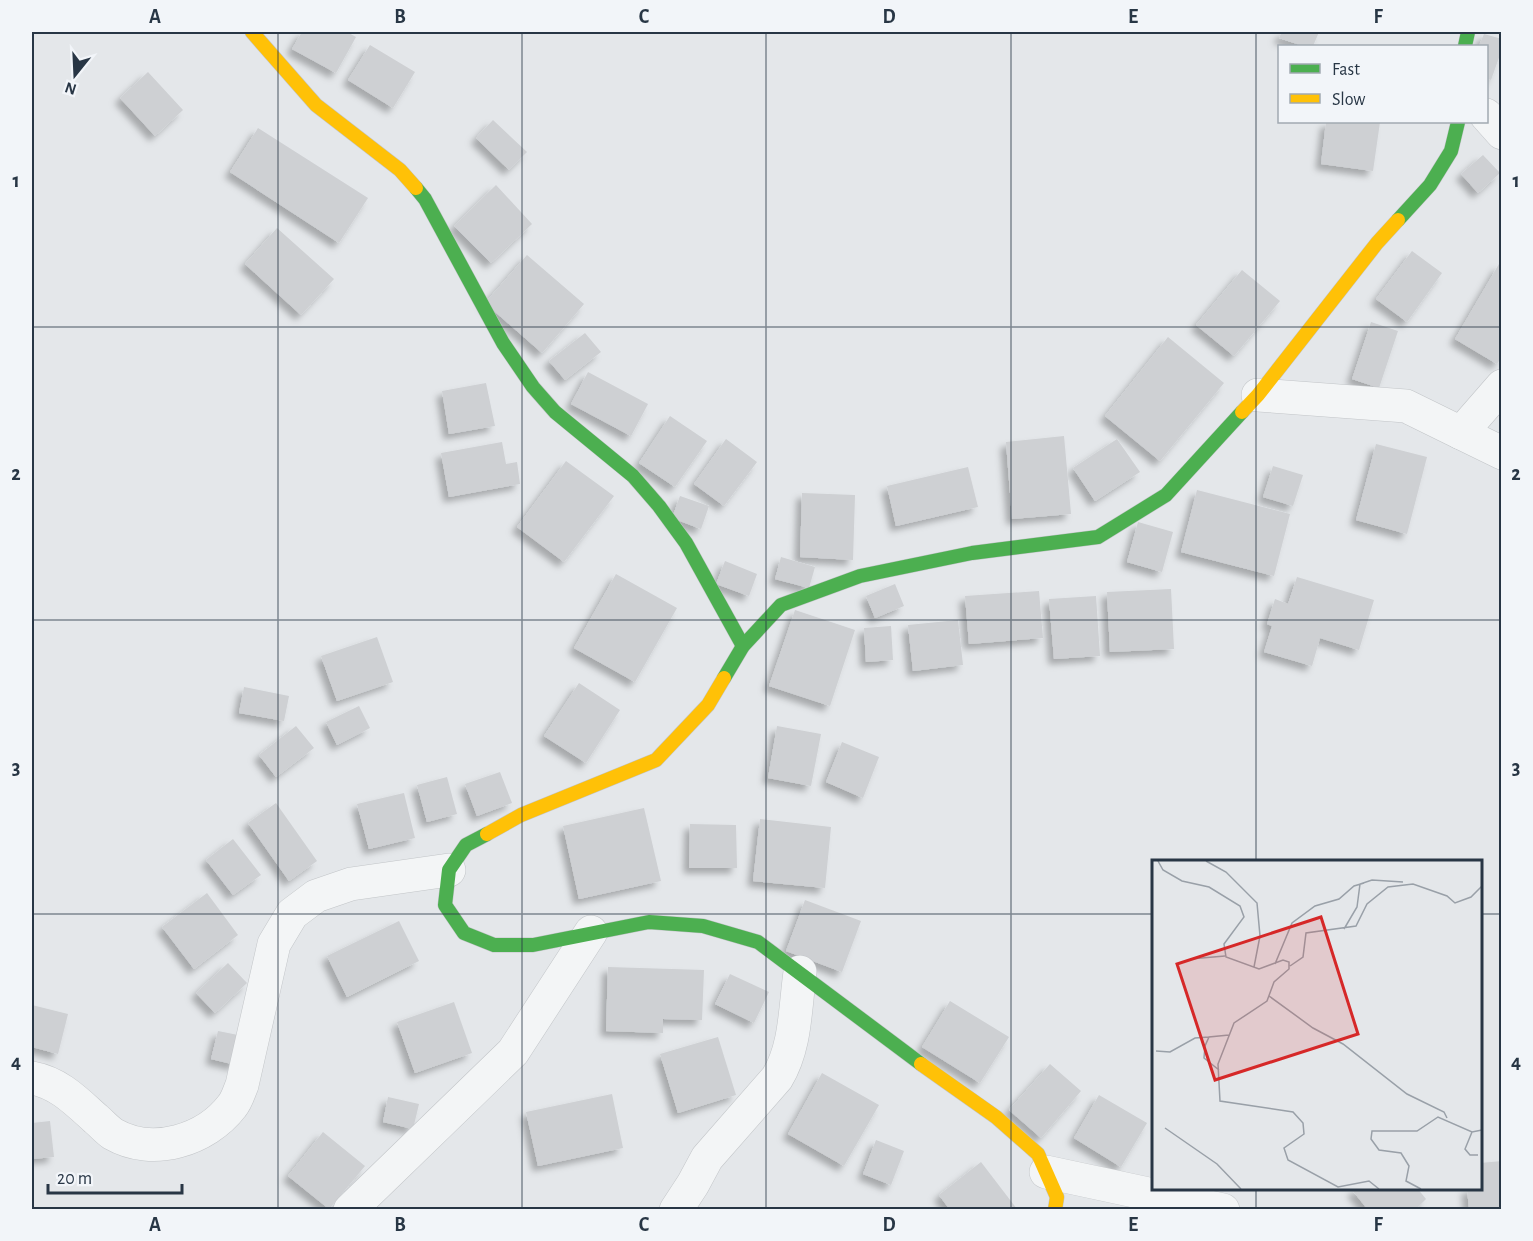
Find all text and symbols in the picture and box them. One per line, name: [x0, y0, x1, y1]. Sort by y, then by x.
text: A: [149, 7, 161, 27]
text: B: [394, 7, 406, 27]
text: C: [639, 7, 650, 27]
text: D: [882, 7, 896, 27]
text: E: [1128, 7, 1138, 27]
text: F: [1373, 7, 1383, 27]
north arrow: [45, 45, 105, 105]
legend: [1278, 45, 1488, 123]
text: Fast: [1332, 61, 1360, 79]
text: N: [63, 79, 78, 98]
text: Slow: [1332, 91, 1365, 109]
text: 1: [12, 171, 20, 191]
text: 1: [1512, 171, 1520, 191]
text: 2: [11, 464, 21, 484]
text: 2: [1511, 464, 1521, 484]
text: 3: [12, 758, 20, 778]
text: 3: [1512, 758, 1520, 778]
inset map: [1152, 860, 1482, 1190]
text: 4: [11, 1052, 21, 1072]
text: 4: [1511, 1052, 1521, 1072]
scale bar: [48, 1157, 182, 1195]
text: 20 m: [57, 1170, 92, 1188]
text: A: [149, 1215, 161, 1235]
text: B: [394, 1215, 406, 1235]
text: C: [639, 1215, 650, 1235]
text: D: [882, 1215, 896, 1235]
text: E: [1128, 1215, 1138, 1235]
text: F: [1373, 1215, 1383, 1235]

